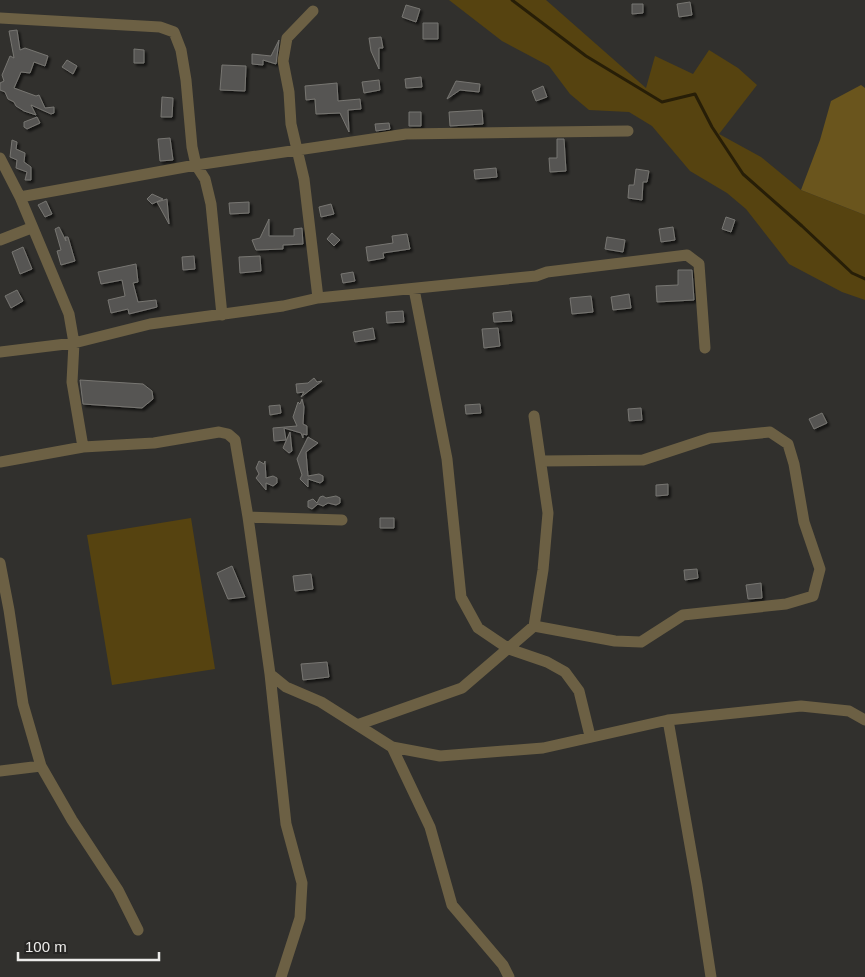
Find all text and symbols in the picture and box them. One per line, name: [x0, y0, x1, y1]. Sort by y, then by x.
scale bar: [18, 930, 159, 962]
text: 100 m: [25, 938, 67, 955]

